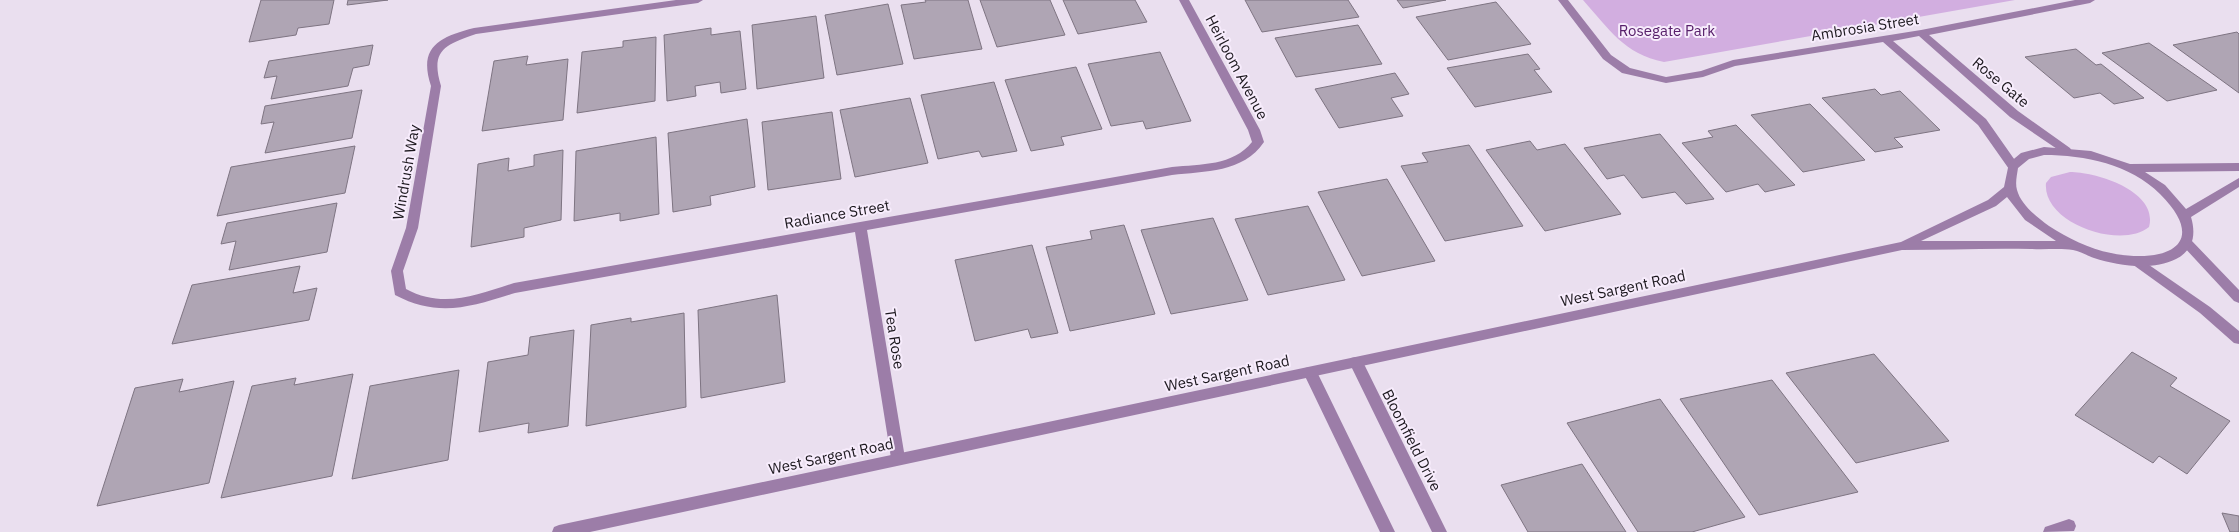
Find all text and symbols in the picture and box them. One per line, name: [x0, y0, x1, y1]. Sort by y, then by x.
street label: Ambrosia Street: [1810, 9, 1920, 45]
street label: Heirloom Avenue: [1201, 11, 1273, 123]
park label: Rosegate Park: [1619, 21, 1715, 40]
street label: Rose Gate: [1969, 53, 2033, 111]
street label: Windrush Way: [388, 122, 424, 221]
street label: Radiance Street: [783, 195, 891, 233]
street label: West Sargent Road: [1559, 265, 1687, 311]
street label: Tea Rose: [881, 308, 909, 370]
street label: West Sargent Road: [1163, 350, 1291, 396]
street label: Bloomfield Drive: [1378, 386, 1446, 494]
street label: West Sargent Road: [767, 433, 895, 479]

